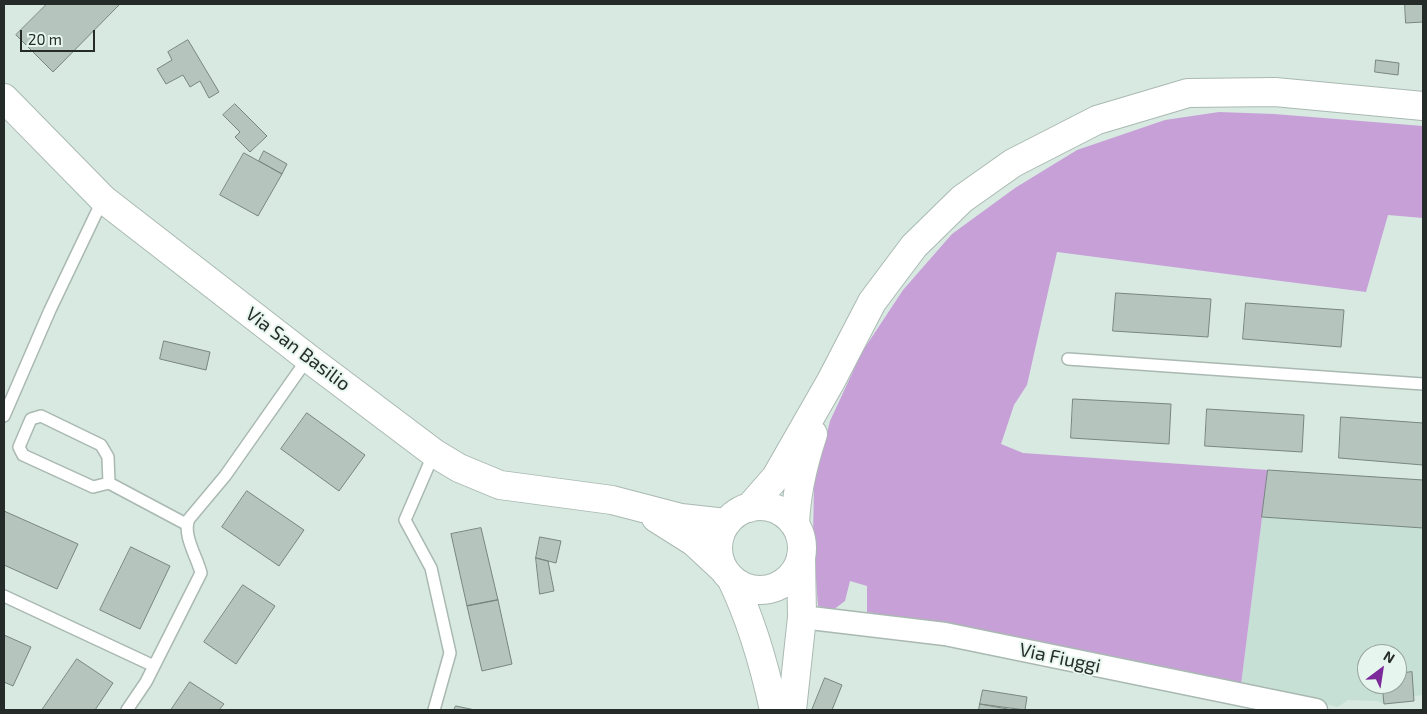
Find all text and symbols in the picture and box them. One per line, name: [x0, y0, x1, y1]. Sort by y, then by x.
scale bar: [22, 20, 98, 52]
text: 20 m: [28, 30, 62, 48]
street label: Via San Basilio: [241, 302, 355, 396]
street label: Via Fiuggi: [1017, 638, 1103, 678]
north arrow: [1357, 644, 1407, 694]
text: N: [1381, 647, 1398, 666]

